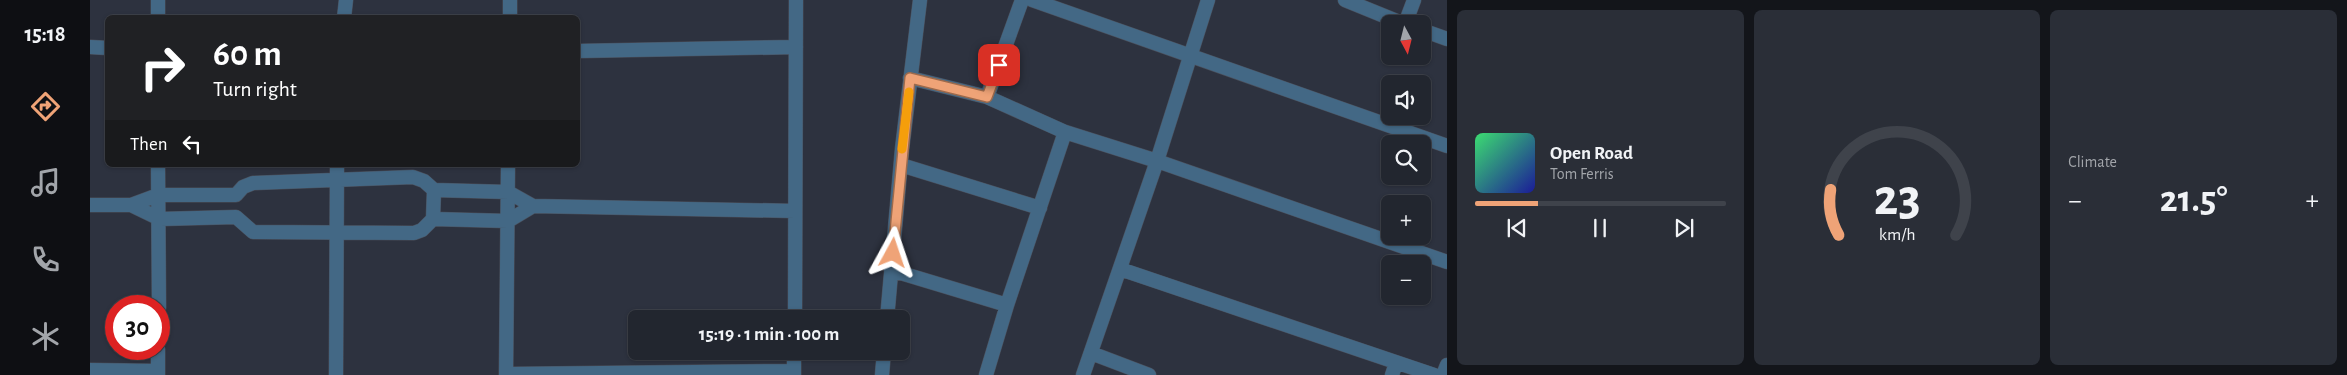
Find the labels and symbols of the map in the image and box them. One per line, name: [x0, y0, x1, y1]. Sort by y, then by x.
north arrow: [1381, 15, 1431, 65]
pin: [978, 44, 1020, 86]
position arrow: [866, 226, 918, 278]
speed limit sign: 30: [105, 295, 170, 360]

